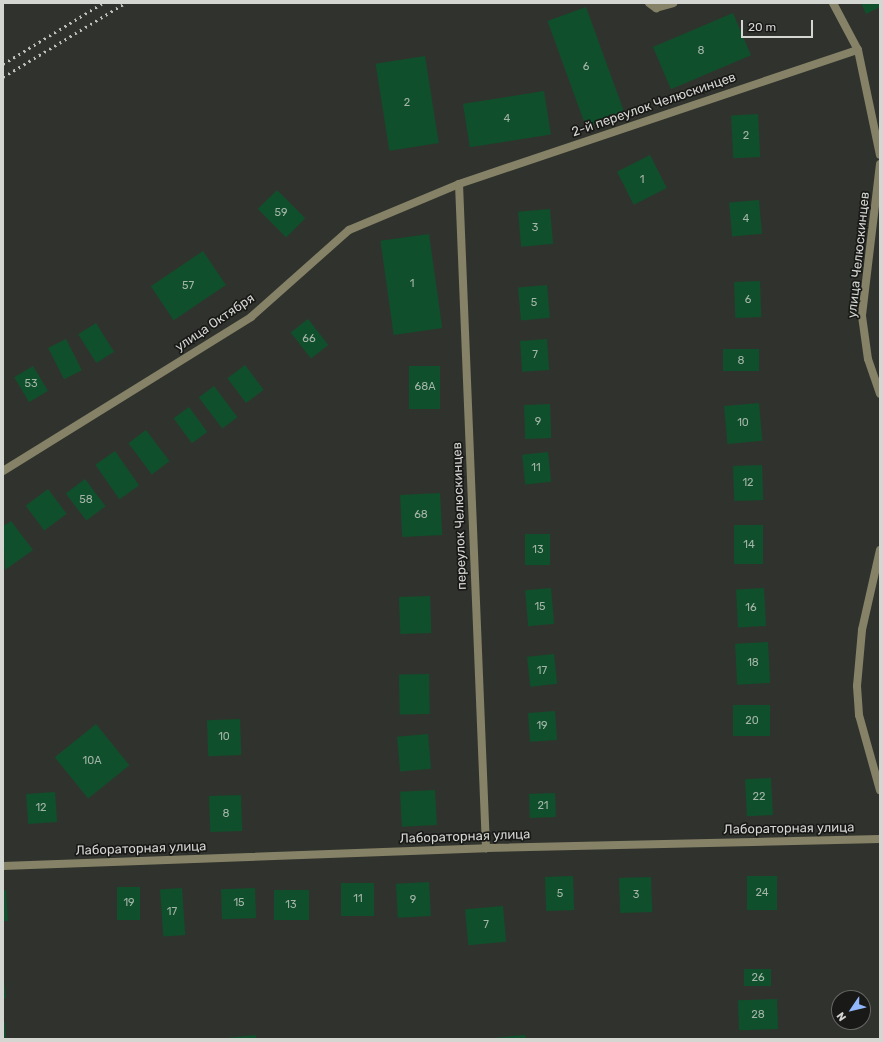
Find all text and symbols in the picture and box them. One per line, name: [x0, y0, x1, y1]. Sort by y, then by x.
scale bar: [743, 12, 815, 38]
text: 20 m: [748, 20, 776, 34]
house number: 8: [698, 44, 704, 58]
house number: 6: [583, 60, 589, 74]
street label: 2-й переулок Челюскинцев: [570, 70, 738, 140]
house number: 2: [404, 96, 410, 110]
house number: 4: [504, 112, 510, 126]
house number: 2: [743, 129, 749, 143]
house number: 1: [640, 173, 644, 187]
street label: улица Челюскинцев: [845, 191, 873, 319]
house number: 59: [274, 206, 288, 220]
house number: 4: [743, 212, 749, 226]
house number: 3: [532, 221, 538, 235]
house number: 1: [410, 277, 414, 291]
house number: 57: [182, 279, 194, 293]
street label: улица Октября: [172, 291, 258, 355]
house number: 6: [745, 293, 751, 307]
house number: 5: [531, 296, 537, 310]
house number: 66: [302, 332, 316, 346]
house number: 7: [532, 348, 538, 362]
house number: 8: [738, 354, 744, 368]
house number: 53: [24, 377, 38, 391]
house number: 68А: [415, 380, 435, 394]
house number: 9: [535, 415, 541, 429]
house number: 10: [737, 416, 749, 430]
street label: переулок Челюскинцев: [450, 442, 470, 590]
house number: 11: [531, 461, 541, 475]
house number: 12: [742, 476, 754, 490]
house number: 58: [79, 493, 93, 507]
house number: 68: [414, 508, 428, 522]
house number: 14: [743, 538, 755, 552]
house number: 13: [532, 543, 544, 557]
house number: 15: [534, 600, 546, 614]
house number: 16: [745, 601, 757, 615]
house number: 18: [747, 656, 759, 670]
house number: 17: [537, 664, 547, 678]
house number: 20: [745, 714, 759, 728]
house number: 19: [536, 719, 548, 733]
house number: 10: [218, 730, 230, 744]
house number: 10А: [82, 754, 102, 768]
house number: 22: [753, 790, 765, 804]
house number: 21: [537, 799, 549, 813]
house number: 12: [35, 801, 47, 815]
house number: 8: [223, 807, 229, 821]
street label: Лабораторная улица: [723, 820, 855, 838]
street label: Лабораторная улица: [399, 827, 531, 847]
street label: Лабораторная улица: [75, 839, 207, 859]
house number: 24: [755, 886, 769, 900]
house number: 5: [557, 887, 563, 901]
house number: 3: [633, 888, 639, 902]
house number: 11: [353, 892, 363, 906]
house number: 9: [410, 893, 416, 907]
house number: 19: [123, 896, 135, 910]
house number: 15: [233, 896, 245, 910]
house number: 13: [285, 898, 297, 912]
house number: 17: [167, 905, 177, 919]
house number: 7: [483, 918, 489, 932]
house number: 26: [751, 971, 765, 985]
north arrow: [831, 990, 871, 1030]
house number: 28: [751, 1008, 765, 1022]
text: N: [834, 1010, 849, 1024]

